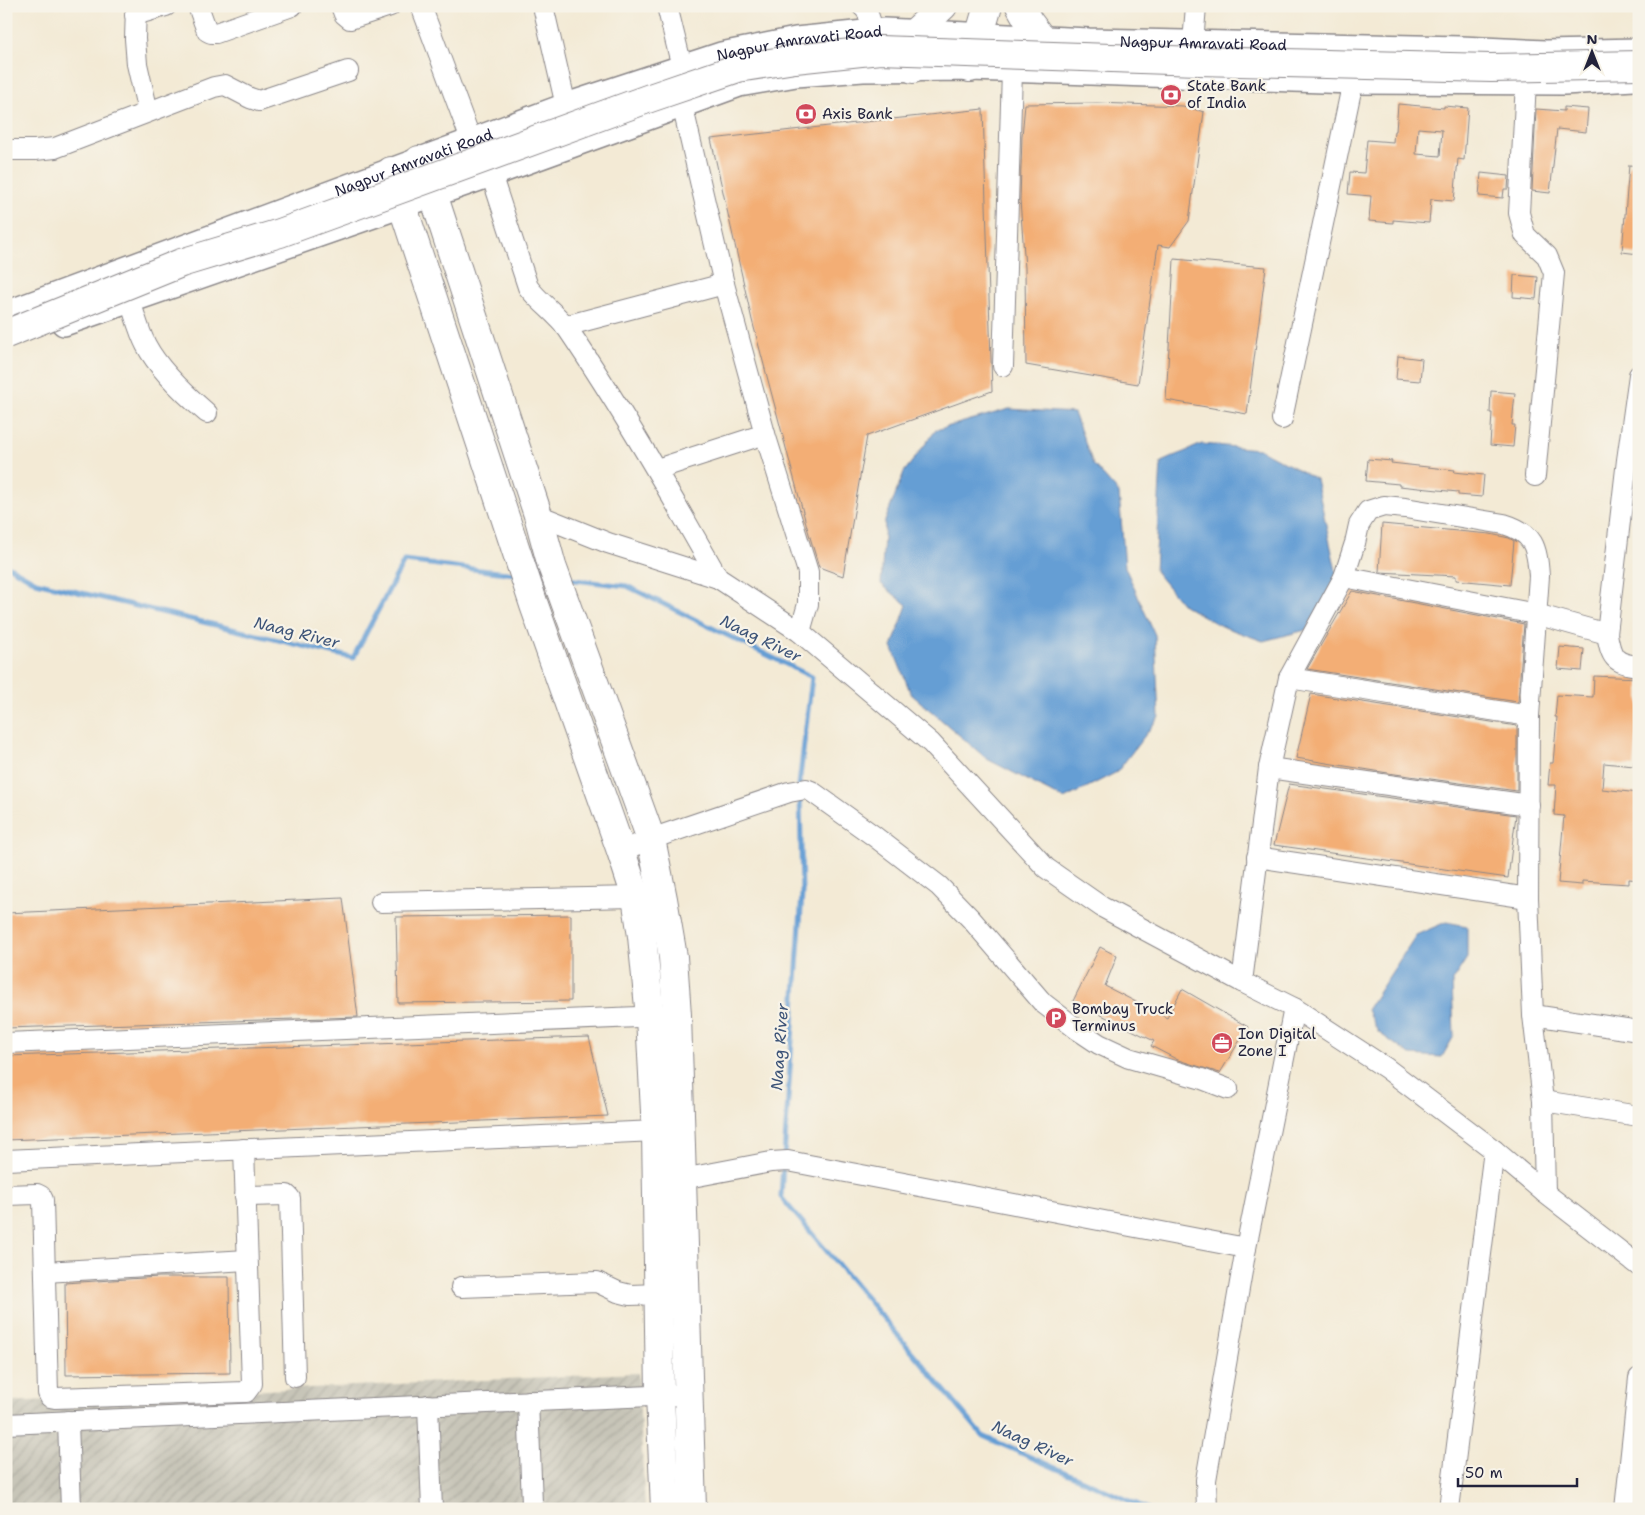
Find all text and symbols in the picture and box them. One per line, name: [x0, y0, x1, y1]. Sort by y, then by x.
street label: Nagpur Amravati Road: [715, 21, 884, 66]
north arrow: [1568, 28, 1618, 78]
text: N: [1586, 30, 1598, 48]
street label: Nagpur Amravati Road: [1119, 32, 1288, 55]
place label: State Bank of India: [1187, 76, 1266, 113]
bank icon: State Bank of India: [1159, 83, 1183, 107]
bank icon: Axis Bank: [794, 102, 818, 126]
place label: Axis Bank: [822, 104, 893, 124]
street label: Nagpur Amravati Road: [332, 124, 496, 201]
water label: Naag River: [717, 610, 805, 667]
water label: Naag River: [252, 612, 342, 653]
place label: Bombay Truck Terminus: [1072, 999, 1173, 1036]
water label: Naag River: [766, 1002, 793, 1091]
parking icon: Bombay Truck Terminus: [1044, 1006, 1068, 1030]
place label: Ion Digital Zone I: [1238, 1024, 1317, 1061]
office icon: Ion Digital Zone I: [1210, 1031, 1234, 1055]
water label: Naag River: [989, 1415, 1077, 1472]
scale bar: [1458, 1455, 1576, 1487]
text: 50 m: [1465, 1463, 1503, 1483]

